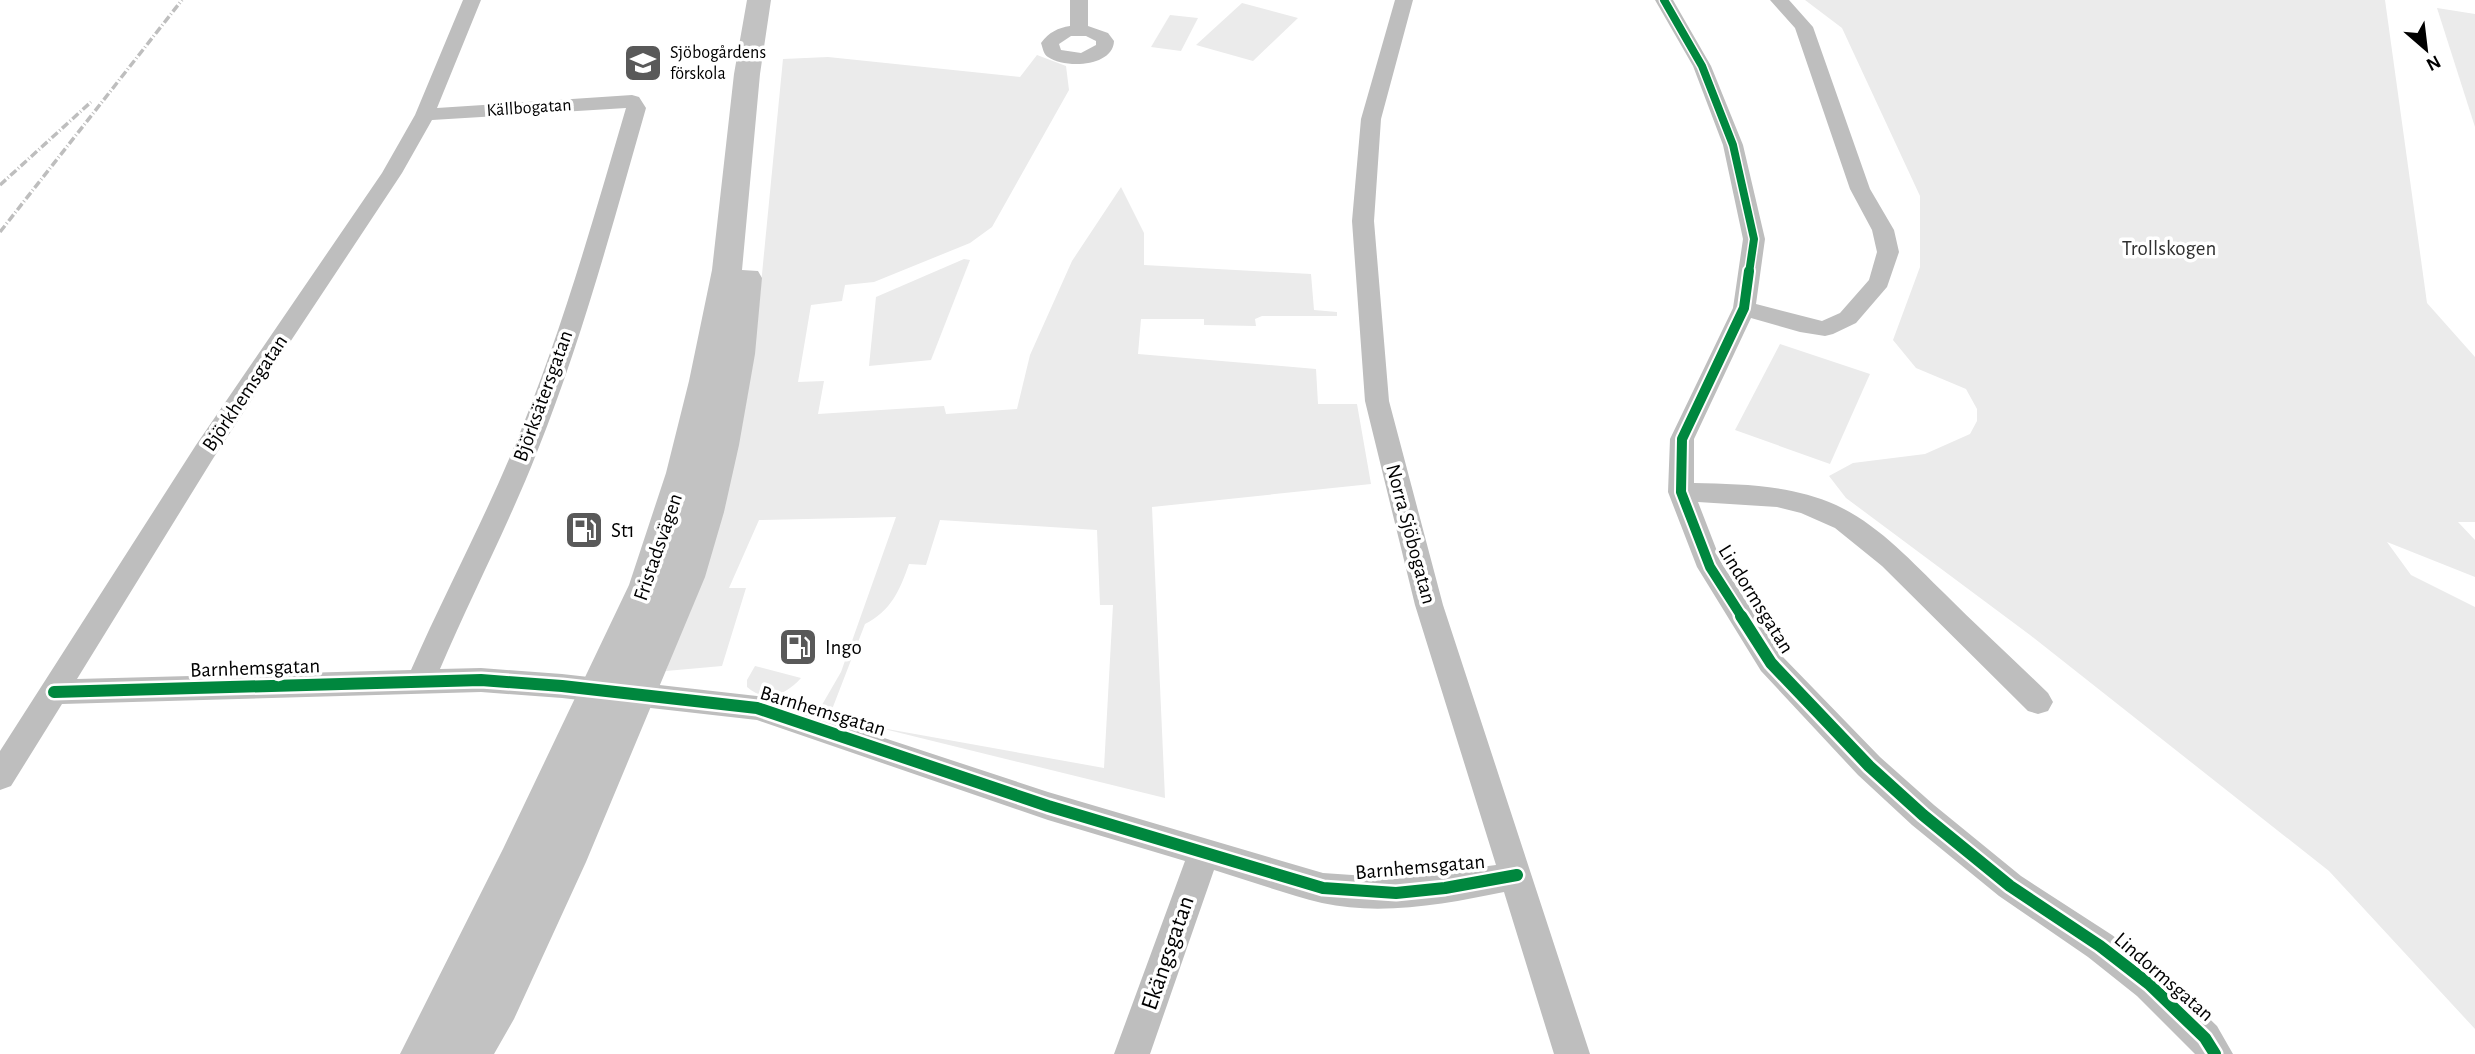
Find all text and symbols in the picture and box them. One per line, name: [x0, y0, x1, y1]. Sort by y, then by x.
north arrow: [2391, 14, 2461, 84]
school or university icon: Sjöbogårdens förskola: [622, 42, 664, 84]
place label: Sjöbogårdens förskola: [670, 44, 766, 83]
text: N: [2423, 51, 2444, 74]
street label: Källbogatan: [486, 96, 572, 120]
park label: Trollskogen: [2122, 238, 2216, 259]
street label: Björksätersgatan: [510, 328, 576, 464]
street label: Björkhemsgatan: [198, 331, 292, 455]
street label: Norra Sjöbogatan: [1382, 462, 1440, 606]
street label: Fristadsvägen: [630, 491, 686, 603]
fuel station icon: St1: [563, 509, 605, 551]
place label: St1: [611, 520, 635, 541]
street label: Lindormsgatan: [1714, 541, 1798, 657]
fuel station icon: Ingo: [777, 626, 819, 668]
place label: Ingo: [825, 637, 862, 658]
street label: Barnhemsgatan: [190, 655, 320, 681]
street label: Barnhemsgatan: [758, 682, 888, 740]
street label: Barnhemsgatan: [1354, 851, 1486, 883]
street label: Ekängsgatan: [1137, 893, 1199, 1013]
street label: Lindormsgatan: [2110, 929, 2218, 1025]

